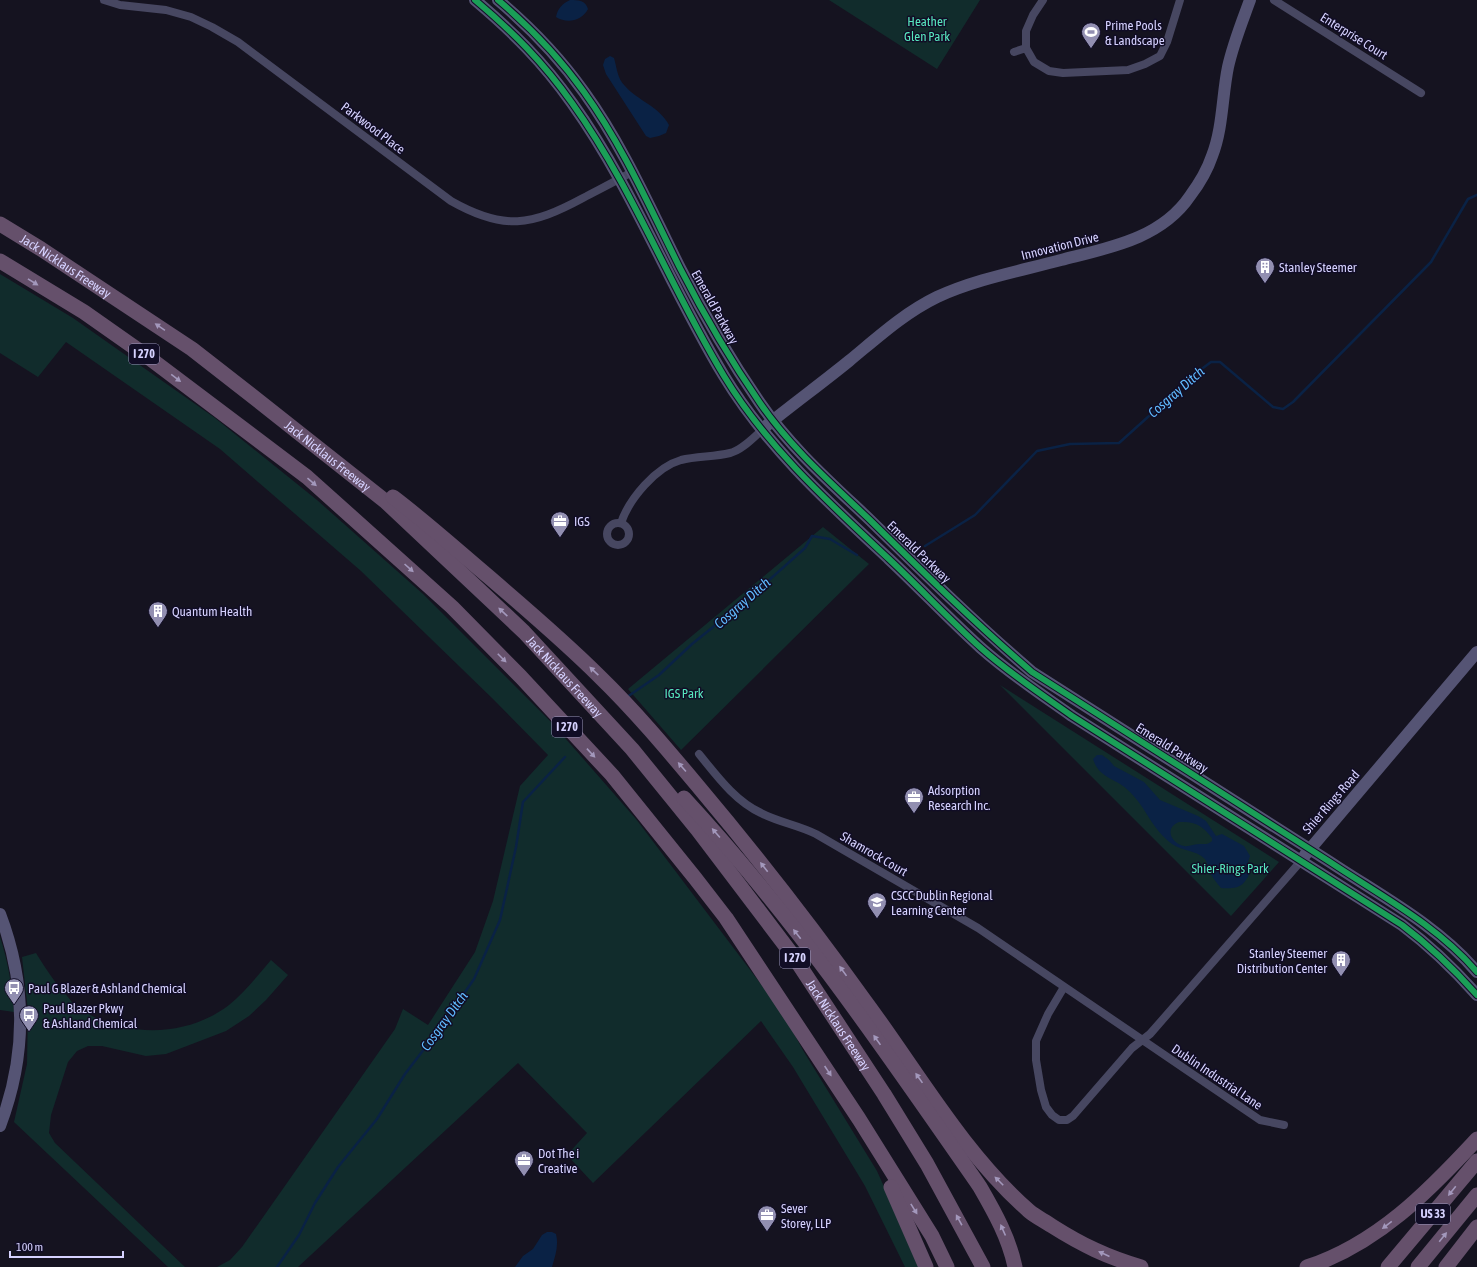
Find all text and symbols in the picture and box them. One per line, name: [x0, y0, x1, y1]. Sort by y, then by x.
street label: Enterprise Court: [1318, 9, 1390, 63]
park label: Heather Glen Park: [904, 14, 950, 44]
place label: Prime Pools & Landscape: [1105, 18, 1165, 48]
sports icon: Prime Pools & Landscape: [1080, 21, 1102, 49]
street label: Parkwood Place: [338, 99, 408, 157]
street label: Innovation Drive: [1020, 229, 1100, 263]
street label: Jack Nicklaus Freeway: [18, 231, 115, 301]
building icon: Stanley Steemer: [1254, 256, 1276, 284]
place label: Stanley Steemer: [1279, 260, 1357, 275]
street label: Emerald Parkway: [688, 267, 742, 347]
one-way arrow: [27, 278, 39, 285]
one-way arrow: [155, 323, 165, 331]
road number: I 270: [129, 344, 159, 364]
water label: Cosgray Ditch: [1145, 363, 1208, 421]
one-way arrow: [170, 374, 181, 382]
street label: Jack Nicklaus Freeway: [282, 417, 374, 495]
one-way arrow: [306, 477, 317, 486]
office icon: IGS: [549, 510, 571, 538]
place label: IGS: [574, 514, 590, 529]
street label: Emerald Parkway: [884, 518, 954, 586]
one-way arrow: [404, 563, 414, 573]
water label: Cosgray Ditch: [711, 574, 774, 632]
building icon: Quantum Health: [147, 600, 169, 628]
place label: Quantum Health: [172, 604, 252, 619]
one-way arrow: [498, 607, 508, 617]
street label: Jack Nicklaus Freeway: [524, 632, 607, 721]
one-way arrow: [497, 653, 507, 663]
one-way arrow: [589, 666, 599, 676]
park label: IGS Park: [664, 686, 704, 701]
road number: I 270: [552, 717, 582, 737]
street label: Emerald Parkway: [1133, 720, 1211, 777]
one-way arrow: [587, 748, 596, 758]
one-way arrow: [677, 762, 686, 772]
street label: Shier Rings Road: [1299, 767, 1363, 837]
place label: Adsorption Research Inc.: [928, 783, 990, 813]
office icon: Adsorption Research Inc.: [903, 786, 925, 814]
one-way arrow: [711, 828, 720, 838]
street label: Shamrock Court: [838, 829, 910, 879]
park label: Shier-Rings Park: [1191, 861, 1269, 876]
one-way arrow: [760, 862, 769, 873]
place label: CSCC Dublin Regional Learning Center: [891, 888, 993, 918]
school or university icon: CSCC Dublin Regional Learning Center: [866, 891, 888, 919]
one-way arrow: [793, 929, 802, 940]
place label: Stanley Steemer Distribution Center: [1237, 946, 1327, 976]
road number: I 270: [780, 948, 810, 968]
building icon: Stanley Steemer Distribution Center: [1330, 949, 1352, 977]
one-way arrow: [839, 965, 847, 976]
bus stop icon: Paul G Blazer & Ashland Chemical: [3, 977, 25, 1005]
street label: Jack Nicklaus Freeway: [803, 977, 874, 1074]
place label: Paul G Blazer & Ashland Chemical: [28, 981, 187, 996]
water label: Cosgray Ditch: [417, 988, 471, 1054]
place label: Paul Blazer Pkwy & Ashland Chemical: [43, 1001, 138, 1031]
bus stop icon: Paul Blazer Pkwy & Ashland Chemical: [18, 1004, 40, 1032]
one-way arrow: [873, 1035, 881, 1045]
street label: Dublin Industrial Lane: [1169, 1041, 1265, 1113]
one-way arrow: [824, 1066, 832, 1076]
one-way arrow: [915, 1073, 923, 1083]
place label: Dot The i Creative: [538, 1146, 579, 1176]
office icon: Dot The i Creative: [513, 1149, 535, 1177]
one-way arrow: [994, 1176, 1004, 1185]
one-way arrow: [1448, 1185, 1457, 1196]
place label: Sever Storey, LLP: [781, 1201, 831, 1231]
one-way arrow: [911, 1203, 918, 1215]
office icon: Sever Storey, LLP: [756, 1204, 778, 1232]
road number: US 33: [1416, 1204, 1450, 1224]
one-way arrow: [955, 1214, 962, 1226]
one-way arrow: [1382, 1220, 1392, 1228]
one-way arrow: [1000, 1224, 1006, 1236]
one-way arrow: [1438, 1231, 1447, 1242]
scale bar: [10, 1233, 123, 1259]
text: 100 m: [16, 1240, 43, 1254]
one-way arrow: [1099, 1251, 1110, 1257]

